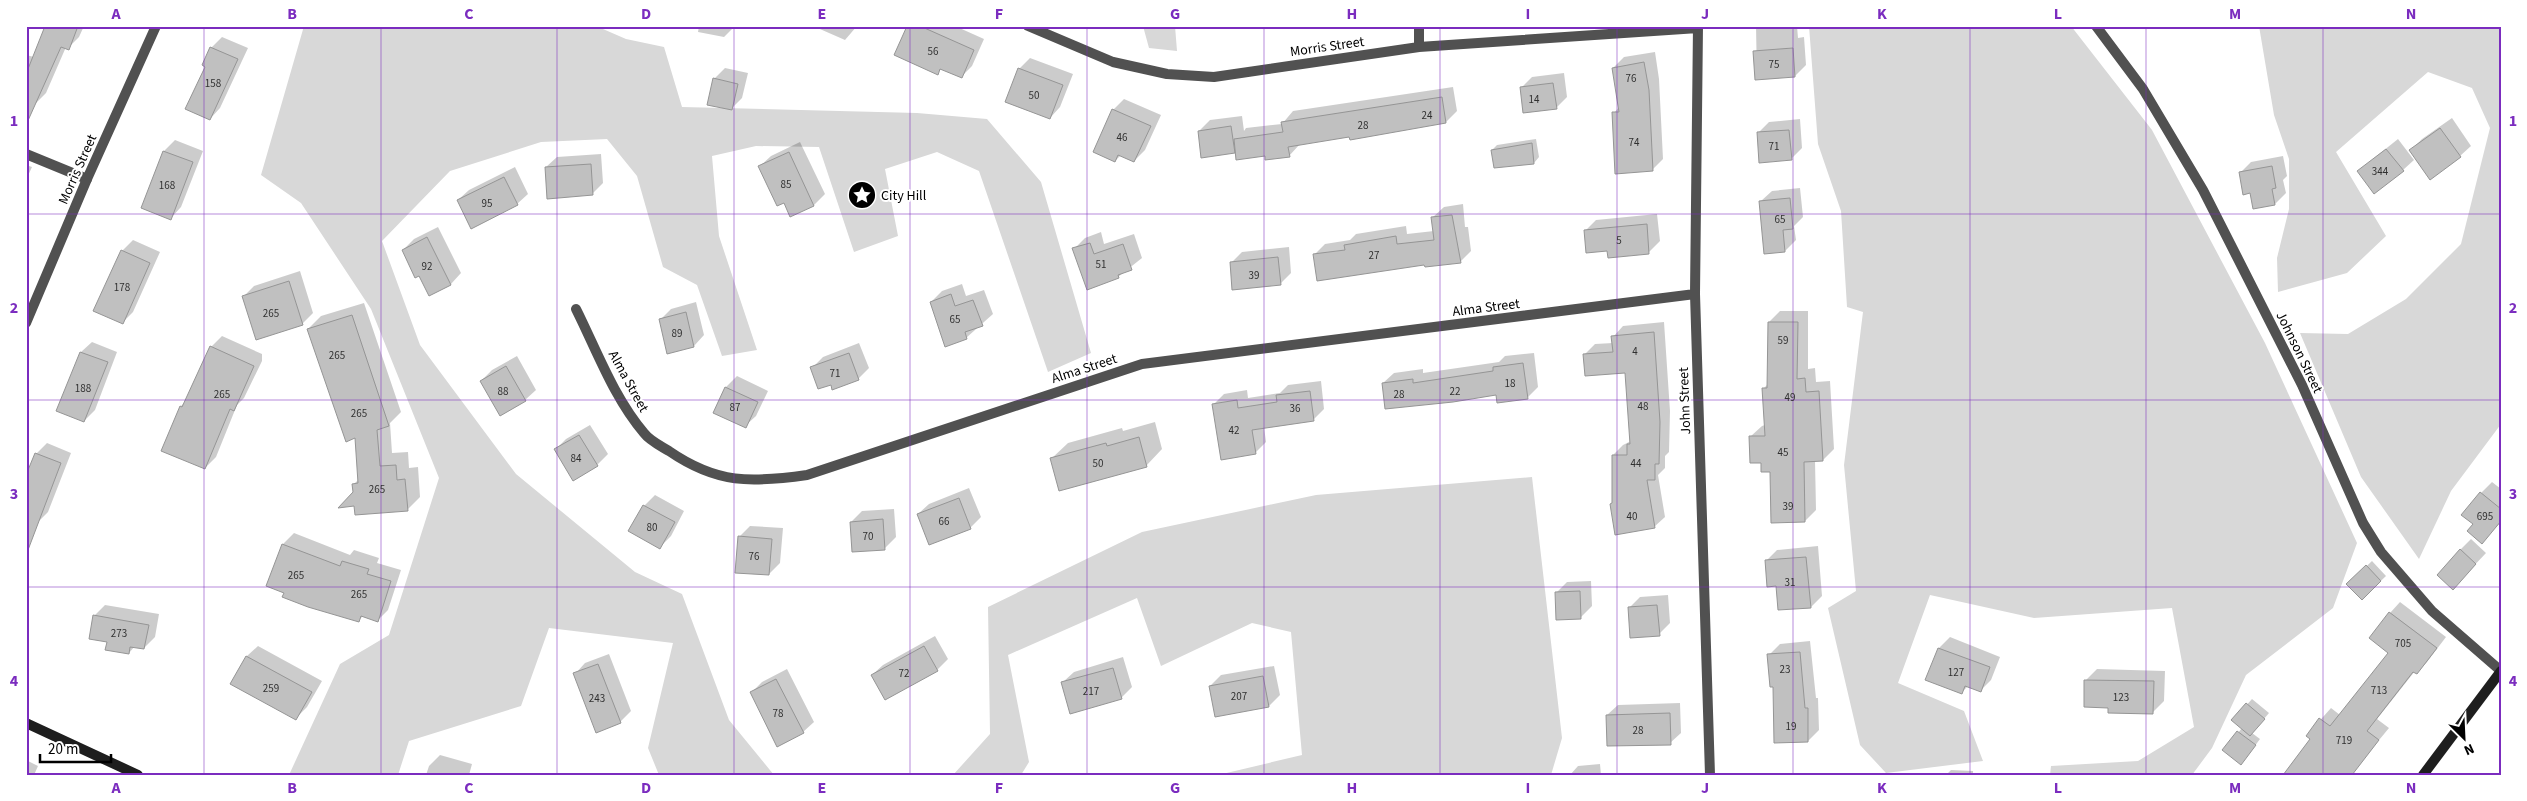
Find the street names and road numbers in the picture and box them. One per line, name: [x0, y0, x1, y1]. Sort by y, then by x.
street label: Morris Street: [1289, 32, 1366, 62]
street label: Morris Street: [54, 131, 102, 208]
street label: Alma Street: [1451, 294, 1521, 322]
street label: Johnson Street: [2271, 308, 2328, 397]
street label: Alma Street: [603, 347, 653, 416]
street label: Alma Street: [1049, 349, 1120, 389]
street label: John Street: [1674, 367, 1696, 435]

